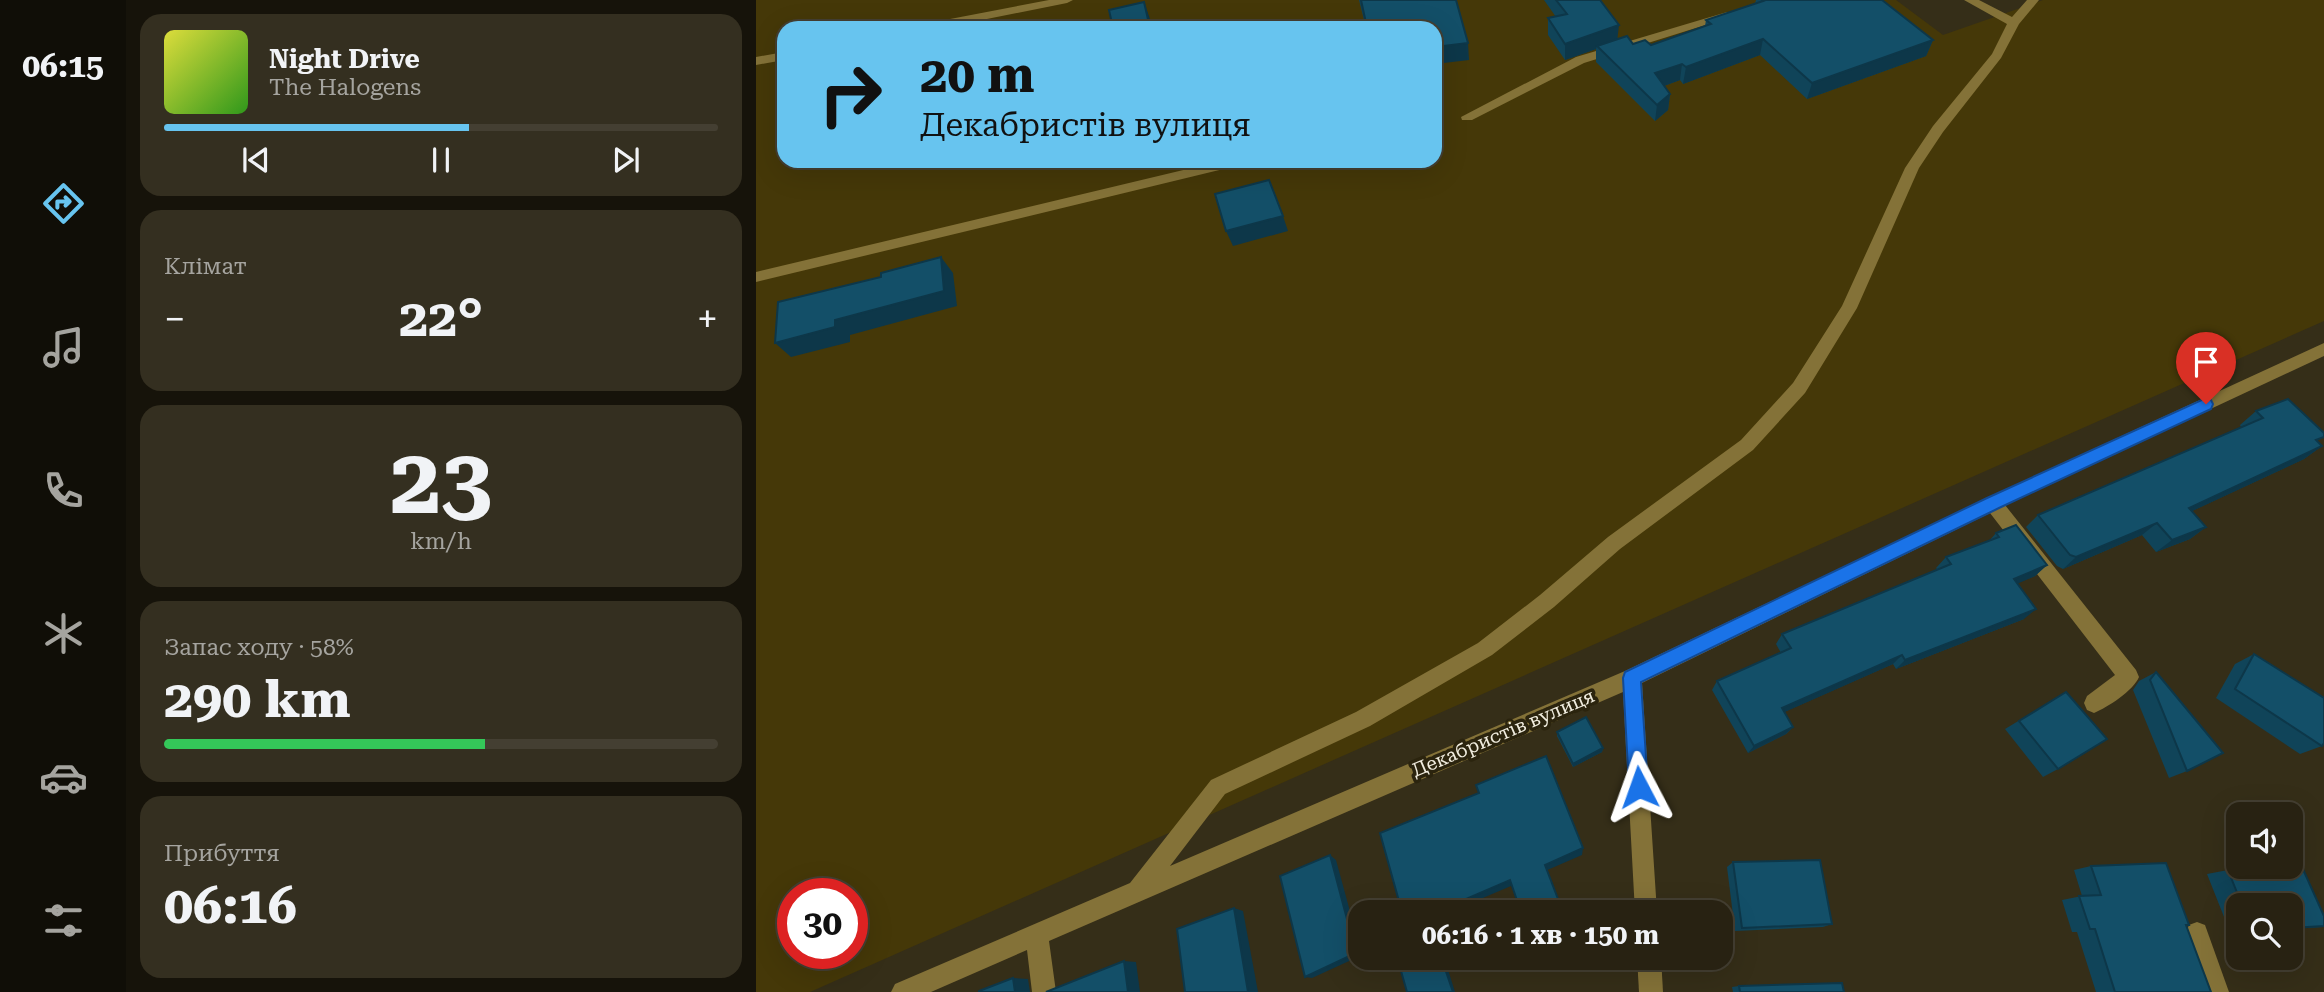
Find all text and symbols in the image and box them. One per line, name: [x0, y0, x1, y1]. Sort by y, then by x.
text: Night Drive: [269, 44, 420, 74]
text: 06:15: [22, 47, 104, 85]
text: 20 m: [920, 47, 1035, 104]
icon: right: [805, 49, 896, 140]
text: The Halogens: [269, 74, 421, 101]
text: Декабристів вулиця: [920, 106, 1251, 144]
icon: previous: [237, 141, 275, 179]
icon: pause: [422, 141, 460, 179]
icon: next: [607, 141, 645, 179]
icon: directions: [39, 179, 88, 228]
text: Клімат: [164, 253, 247, 280]
text: 22°: [399, 288, 483, 349]
text: −: [164, 297, 185, 341]
text: +: [697, 297, 718, 341]
icon: music: [39, 323, 88, 372]
pin: [2176, 332, 2236, 404]
icon: arrive: [2187, 343, 2225, 381]
text: 23: [390, 429, 492, 535]
icon: phone: [39, 466, 88, 515]
text: km/h: [410, 528, 472, 555]
icon: climate: [39, 609, 88, 658]
text: Запас ходу · 58%: [164, 634, 354, 661]
text: 290 km: [164, 669, 351, 730]
street label: Декабристів вулиця: [1408, 684, 1598, 782]
position arrow: [1602, 750, 1676, 824]
icon: car: [39, 753, 88, 802]
map controls: [2226, 802, 2303, 970]
button: sound: [2226, 802, 2303, 879]
text: Прибуття: [164, 840, 280, 867]
text: 06:16: [164, 875, 297, 936]
speed limit sign: 30: [777, 878, 868, 969]
button: search: [2226, 893, 2303, 970]
icon: filters: [39, 896, 88, 945]
text: 06:16 · 1 хв · 150 m: [1422, 920, 1659, 950]

